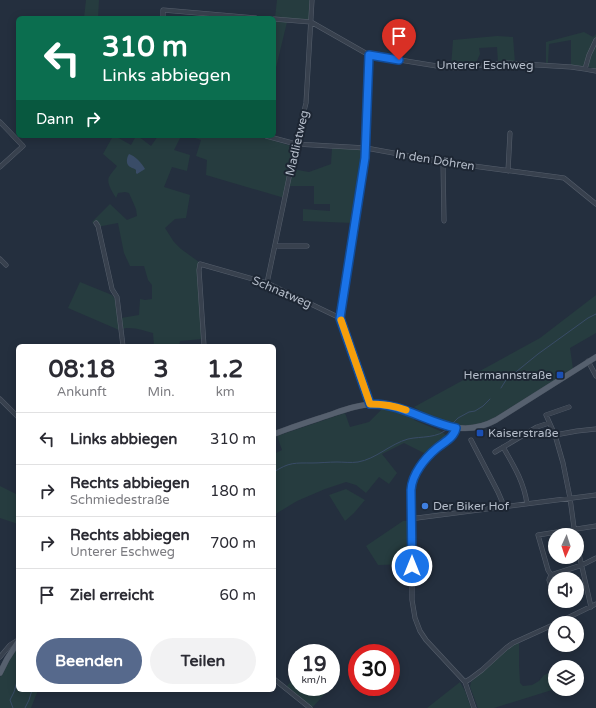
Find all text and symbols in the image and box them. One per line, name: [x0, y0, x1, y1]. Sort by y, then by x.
pin: [382, 19, 416, 60]
icon: arrive: [388, 25, 410, 47]
text: 310 m: [102, 30, 188, 64]
icon: left: [36, 32, 88, 84]
street label: Unterer Eschweg: [437, 58, 534, 72]
text: Links abbiegen: [102, 64, 231, 86]
icon: right: [82, 108, 104, 130]
street label: Madlietweg: [283, 109, 311, 177]
text: Dann: [36, 110, 74, 128]
street label: In den Döhren: [394, 147, 476, 173]
street label: Schnatweg: [250, 273, 314, 311]
text: 08:18: [49, 355, 115, 384]
text: 3: [154, 355, 169, 384]
text: 1.2: [207, 355, 243, 384]
place label: Hermannstraße: [464, 368, 552, 382]
marker: Hermannstraße: [555, 370, 565, 380]
text: Ankunft: [57, 384, 107, 400]
text: Min.: [148, 384, 175, 400]
text: km: [216, 384, 235, 400]
place label: Kaiserstraße: [488, 426, 559, 440]
icon: left: [36, 428, 58, 450]
marker: Kaiserstraße: [475, 428, 485, 438]
text: Links abbiegen: [70, 430, 177, 448]
text: 310 m: [210, 430, 256, 448]
text: Rechts abbiegen: [70, 474, 190, 492]
icon: right: [36, 480, 58, 502]
text: 180 m: [210, 482, 256, 500]
text: Schmiedestraße: [70, 492, 170, 508]
place label: Der Biker Hof: [433, 499, 510, 513]
marker: Der Biker Hof: [420, 501, 430, 511]
text: Rechts abbiegen: [70, 526, 190, 544]
north arrow: [548, 528, 584, 564]
map controls: [548, 528, 584, 696]
icon: right: [36, 532, 58, 554]
text: 700 m: [210, 534, 256, 552]
text: Unterer Eschweg: [70, 544, 175, 560]
position arrow: [391, 545, 433, 587]
button: sound: [548, 572, 584, 608]
icon: arrive: [36, 584, 58, 606]
text: Ziel erreicht: [70, 586, 154, 604]
text: 60 m: [219, 586, 256, 604]
button: search: [548, 616, 584, 652]
button: Beenden: [36, 638, 142, 684]
button: Teilen: [150, 638, 256, 684]
speed limit sign: 30: [348, 644, 400, 696]
text: 19: [301, 653, 327, 677]
button: layers: [548, 660, 584, 696]
text: km/h: [301, 674, 327, 686]

